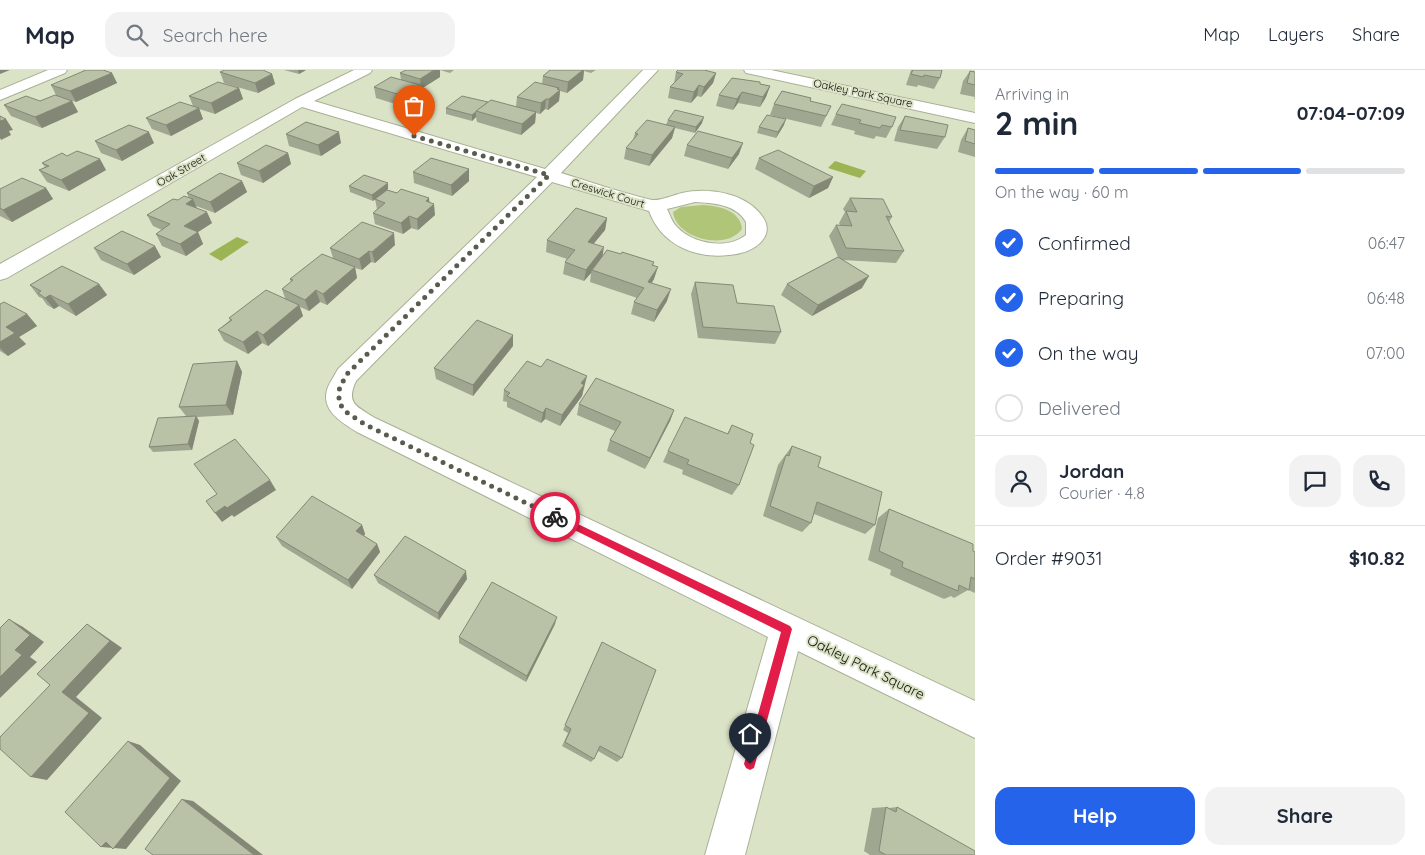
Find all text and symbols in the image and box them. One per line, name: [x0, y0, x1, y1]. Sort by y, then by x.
search box: [105, 12, 455, 57]
text: Map: [25, 20, 75, 50]
icon: search: [123, 21, 151, 49]
text: Search here: [163, 23, 268, 47]
text: Map: [1203, 23, 1240, 46]
text: Layers: [1268, 23, 1324, 46]
text: Share: [1352, 23, 1400, 46]
street label: Oakley Park Square: [812, 76, 914, 110]
text: Arriving in: [995, 84, 1069, 104]
pin: [393, 85, 435, 136]
icon: bag: [400, 92, 428, 120]
text: 07:04–07:09: [1297, 101, 1405, 125]
text: 2 min: [995, 103, 1078, 143]
street label: Oak Street: [154, 150, 208, 190]
street label: Creswick Court: [570, 175, 647, 211]
text: On the way · 60 m: [995, 182, 1129, 202]
icon: check: [995, 229, 1023, 257]
text: Confirmed: [1038, 231, 1131, 255]
text: 06:47: [1368, 233, 1405, 253]
icon: check: [995, 284, 1023, 312]
text: Preparing: [1038, 286, 1124, 310]
text: 06:48: [1367, 288, 1405, 308]
icon: check: [995, 339, 1023, 367]
text: On the way: [1038, 341, 1139, 365]
text: 07:00: [1366, 343, 1405, 363]
text: Delivered: [1038, 396, 1121, 420]
button: person: [995, 455, 1047, 507]
button: chat: [1289, 455, 1341, 507]
button: phone: [1353, 455, 1405, 507]
text: Jordan: [1059, 459, 1124, 483]
text: Courier · 4.8: [1059, 483, 1145, 503]
courier: [530, 492, 580, 542]
icon: bike: [541, 503, 569, 531]
text: Order #9031: [995, 546, 1103, 570]
text: $10.82: [1349, 546, 1405, 570]
street label: Oakley Park Square: [804, 631, 928, 703]
pin: [729, 713, 771, 764]
icon: home: [736, 720, 764, 748]
button: Help: [995, 787, 1195, 845]
button: Share: [1205, 787, 1405, 845]

